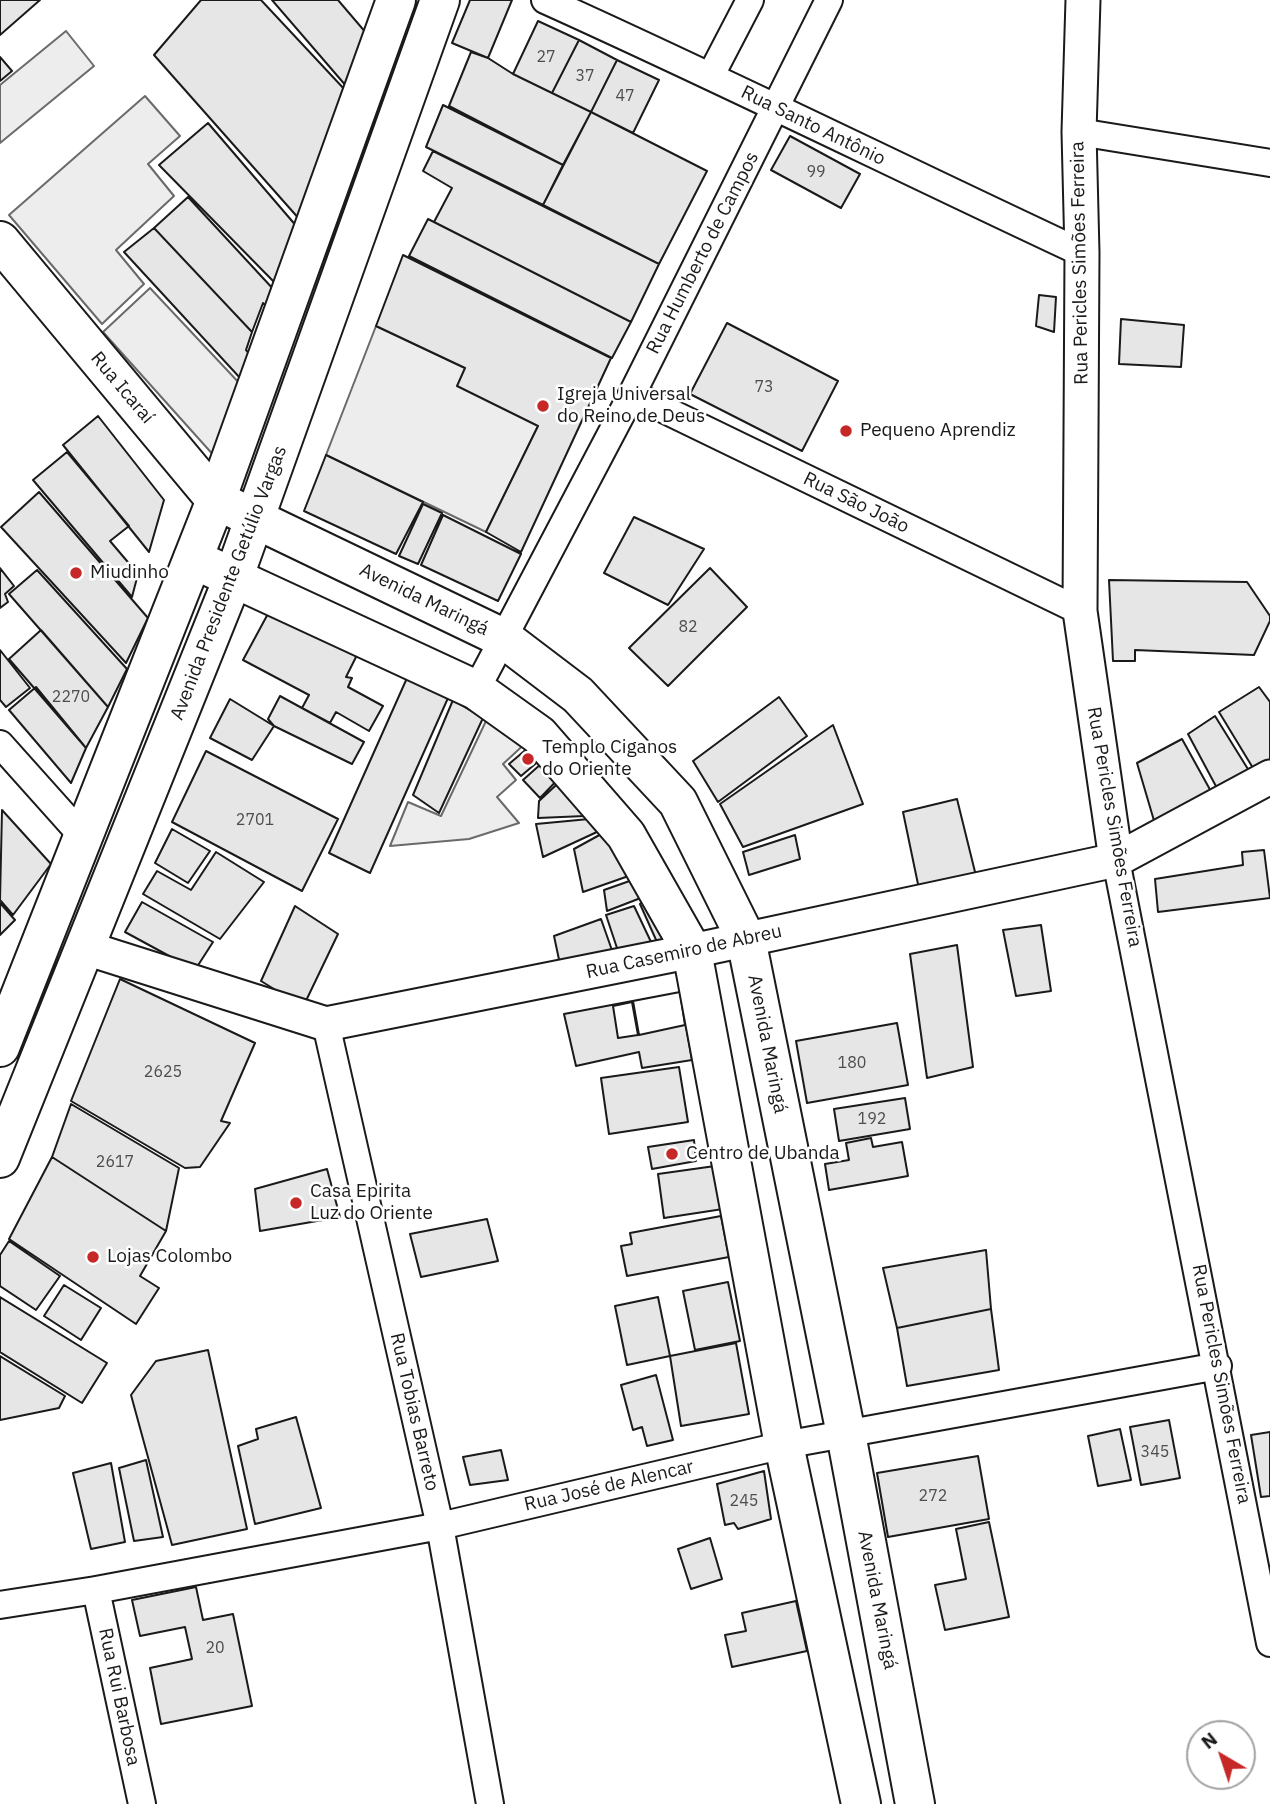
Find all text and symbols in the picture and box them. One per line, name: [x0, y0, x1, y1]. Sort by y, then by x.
house number: 27: [536, 47, 556, 67]
house number: 37: [575, 66, 595, 86]
street label: Rua Santo Antônio: [737, 81, 889, 171]
house number: 47: [615, 86, 635, 106]
street label: Rua Pericles Simões Ferreira: [1066, 141, 1094, 385]
street label: Rua Humberto de Campos: [642, 148, 764, 358]
house number: 99: [806, 162, 826, 182]
street label: Rua Icaraí: [85, 348, 159, 428]
house number: 73: [754, 377, 774, 397]
place label: Igreja Universal do Reino de Deus: [557, 384, 705, 428]
marker: Igreja Universal do Reino de Deus: [535, 398, 551, 414]
place label: Pequeno Aprendiz: [860, 420, 1016, 442]
marker: Pequeno Aprendiz: [838, 423, 854, 439]
street label: Avenida Presidente Getúlio Vargas: [166, 443, 292, 723]
street label: Rua São João: [799, 468, 913, 538]
street label: Avenida Maringá: [356, 559, 492, 641]
place label: Miudinho: [90, 562, 169, 584]
marker: Miudinho: [68, 565, 84, 581]
house number: 82: [678, 617, 698, 637]
house number: 2270: [52, 687, 90, 707]
street label: Rua Pericles Simões Ferreira: [1082, 705, 1146, 949]
place label: Templo Ciganos do Oriente: [542, 737, 677, 781]
marker: Templo Ciganos do Oriente: [520, 751, 536, 767]
house number: 2701: [236, 810, 274, 830]
street label: Rua Casemiro de Abreu: [584, 920, 784, 984]
street label: Avenida Maringá: [742, 973, 792, 1115]
house number: 180: [838, 1053, 866, 1073]
house number: 2625: [144, 1062, 182, 1082]
house number: 192: [858, 1109, 886, 1129]
place label: Centro de Ubanda: [686, 1143, 840, 1165]
marker: Centro de Ubanda: [664, 1146, 680, 1162]
house number: 2617: [96, 1152, 134, 1172]
place label: Casa Epirita Luz do Oriente: [310, 1181, 433, 1225]
marker: Casa Epirita Luz do Oriente: [288, 1195, 304, 1211]
place label: Lojas Colombo: [107, 1246, 232, 1268]
marker: Lojas Colombo: [85, 1249, 101, 1265]
street label: Rua Pericles Simões Ferreira: [1187, 1262, 1255, 1506]
street label: Rua Tobias Barreto: [385, 1331, 443, 1493]
house number: 345: [1141, 1442, 1169, 1462]
street label: Rua José de Alencar: [522, 1455, 696, 1517]
house number: 272: [919, 1486, 947, 1506]
house number: 245: [730, 1491, 758, 1511]
street label: Avenida Maringá: [852, 1529, 902, 1671]
street label: Rua Rui Barbosa: [93, 1626, 145, 1768]
house number: 20: [205, 1638, 225, 1658]
north arrow: [1186, 1720, 1256, 1790]
text: N: [1196, 1727, 1222, 1754]

